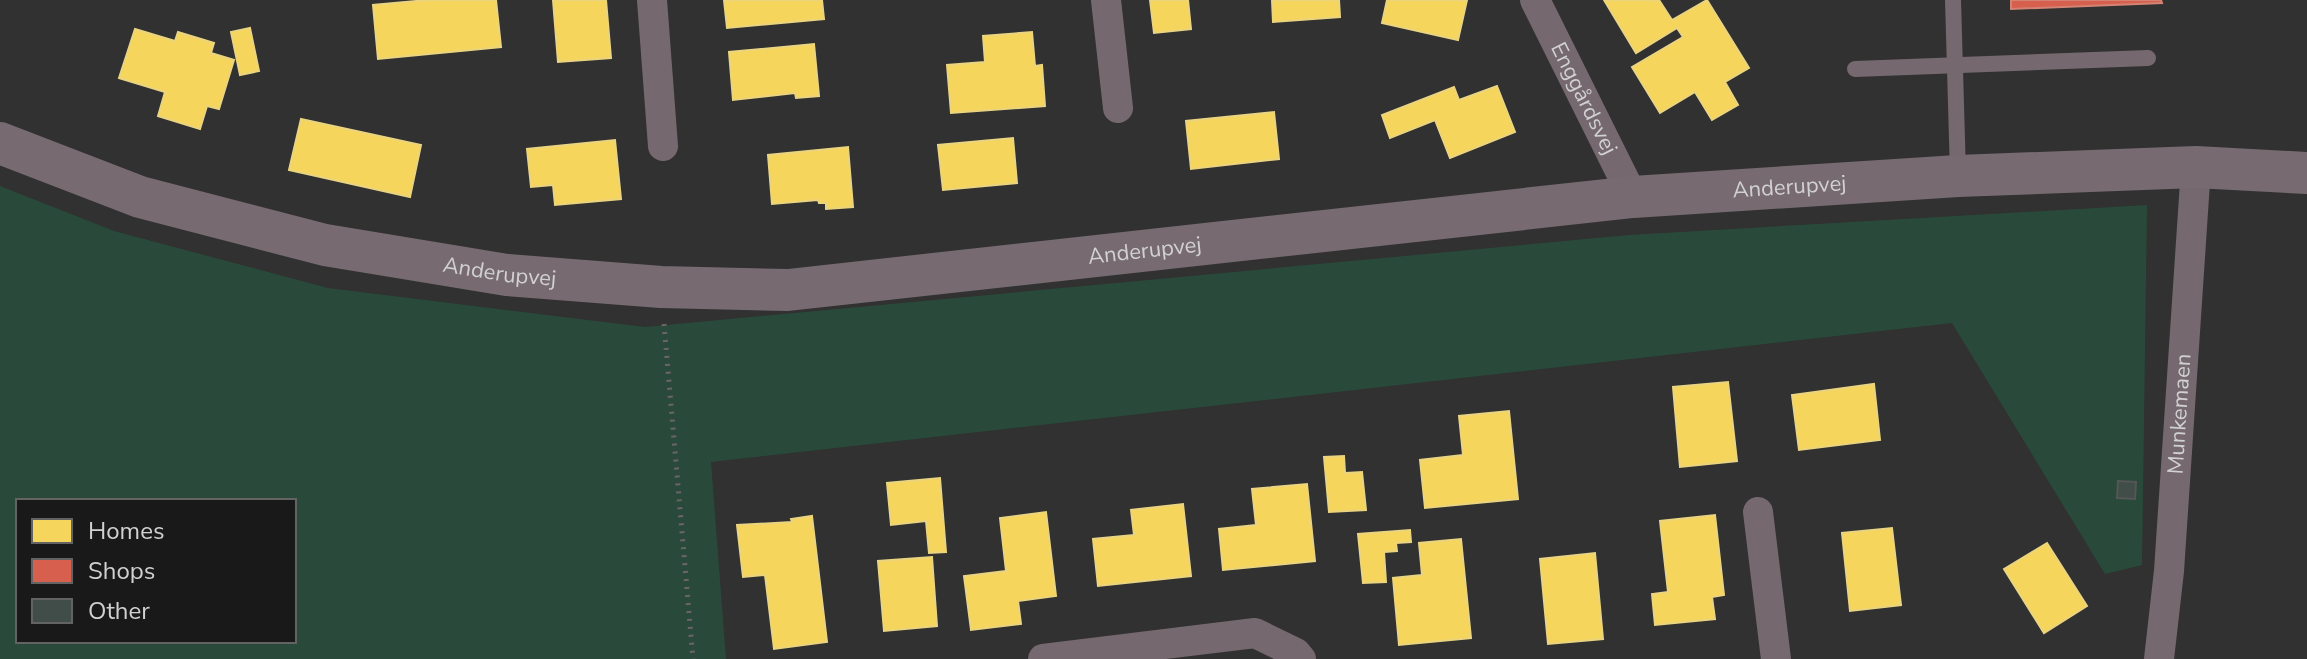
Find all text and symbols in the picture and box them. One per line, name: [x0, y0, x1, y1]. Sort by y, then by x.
street label: Enggårdsvej: [1543, 37, 1625, 160]
street label: Anderupvej: [1732, 168, 1847, 206]
street label: Anderupvej: [1086, 230, 1203, 272]
street label: Anderupvej: [441, 250, 557, 294]
street label: Munkemaen: [2161, 353, 2198, 475]
legend: [16, 499, 296, 643]
text: Homes: [88, 515, 164, 547]
text: Shops: [88, 555, 155, 587]
text: Other: [88, 595, 150, 627]

